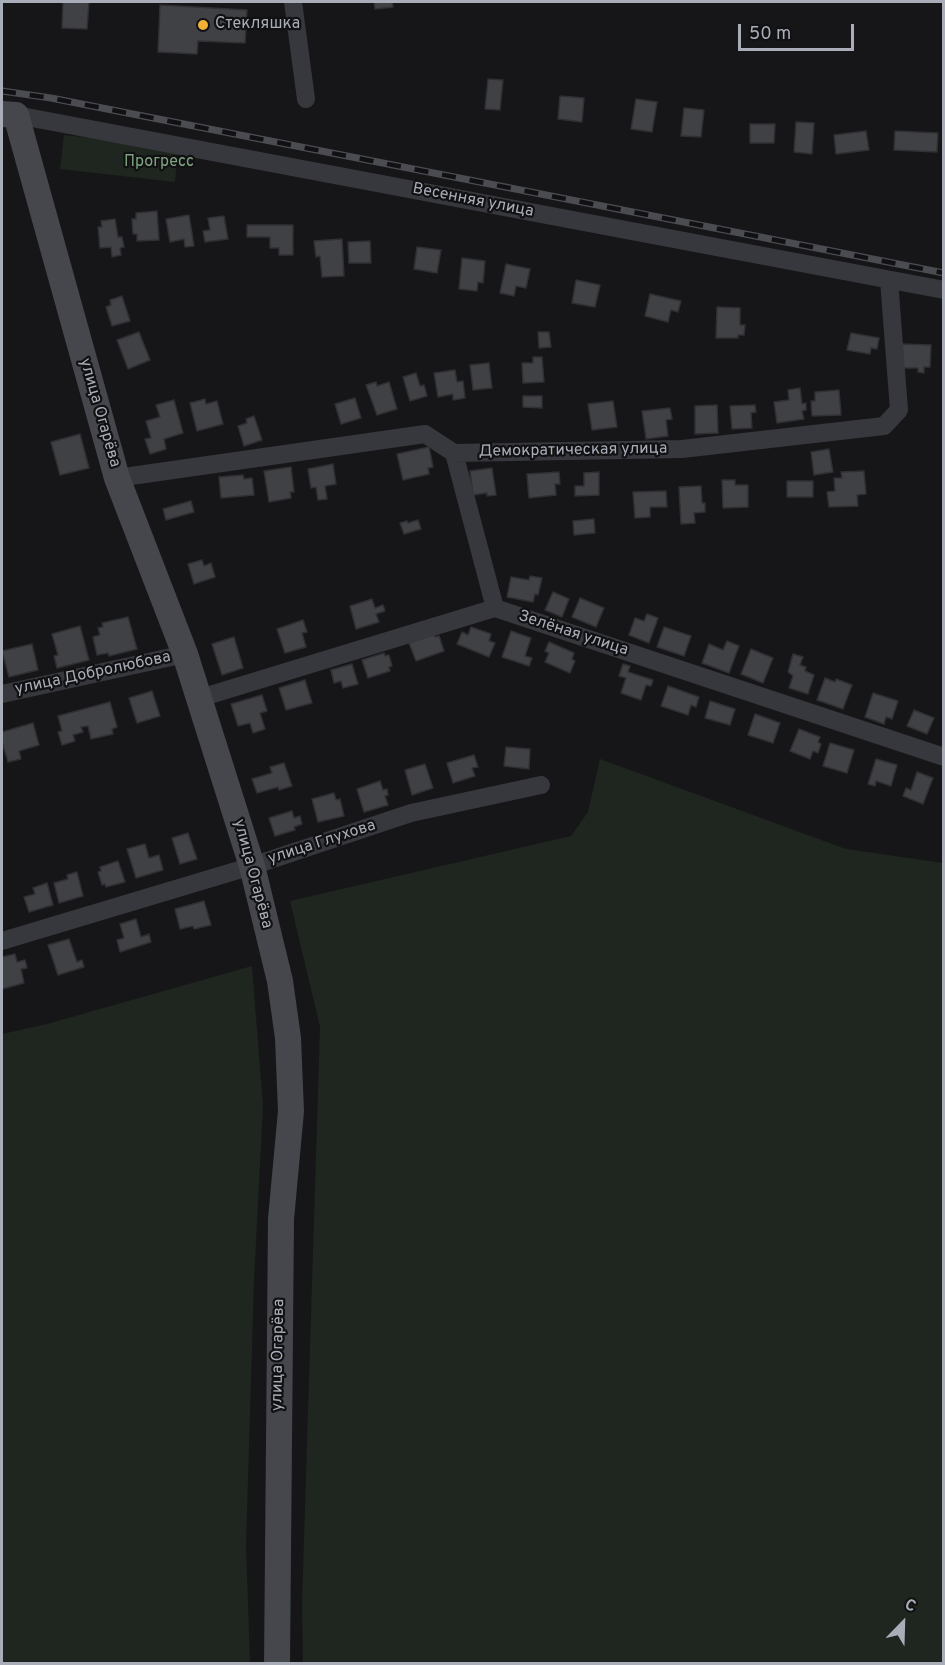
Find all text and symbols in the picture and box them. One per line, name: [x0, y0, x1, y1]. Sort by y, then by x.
scale bar: [741, 12, 856, 50]
place label: Стекляшка: [215, 15, 300, 35]
marker: Стекляшка: [196, 18, 210, 32]
text: 50 m: [749, 23, 791, 46]
park label: Прогресс: [124, 153, 194, 173]
street label: Весенняя улица: [411, 180, 535, 222]
street label: улица Огарёва: [74, 356, 124, 470]
street label: Демократическая улица: [479, 440, 667, 462]
street label: Зелёная улица: [516, 607, 630, 661]
street label: улица Добролюбова: [13, 648, 173, 700]
street label: улица Огарёва: [228, 817, 276, 931]
street label: улица Глухова: [266, 817, 378, 869]
street label: улица Огарёва: [268, 1299, 290, 1411]
north arrow: [873, 1593, 933, 1653]
text: С: [901, 1595, 919, 1618]

